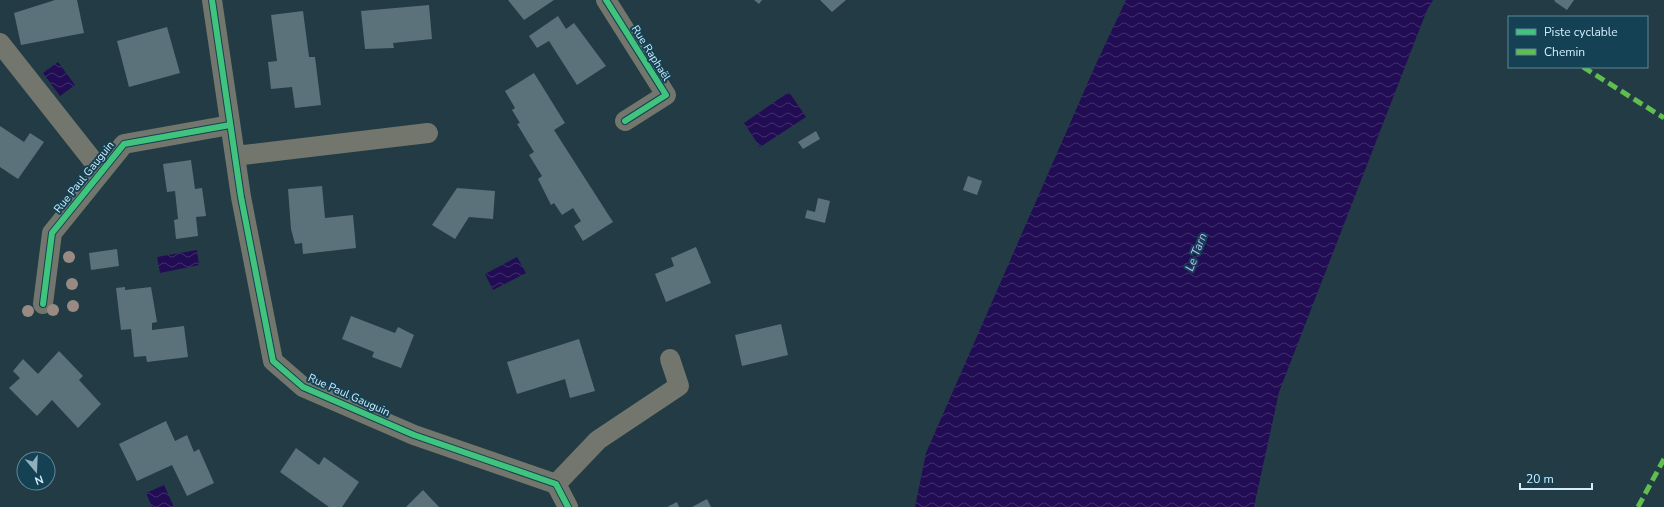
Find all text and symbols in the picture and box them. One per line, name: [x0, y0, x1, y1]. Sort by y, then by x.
legend: [1508, 16, 1648, 68]
street label: Rue Raphaël: [628, 22, 674, 84]
text: Piste cyclable: [1544, 24, 1618, 40]
text: Chemin: [1544, 44, 1585, 60]
street label: Rue Paul Gauguin: [50, 138, 118, 216]
water label: Le Tarn: [1181, 230, 1211, 273]
street label: Rue Paul Gauguin: [306, 370, 392, 420]
north arrow: [16, 451, 56, 491]
scale bar: [1520, 465, 1592, 491]
text: 20 m: [1526, 471, 1554, 487]
text: N: [33, 472, 45, 488]

